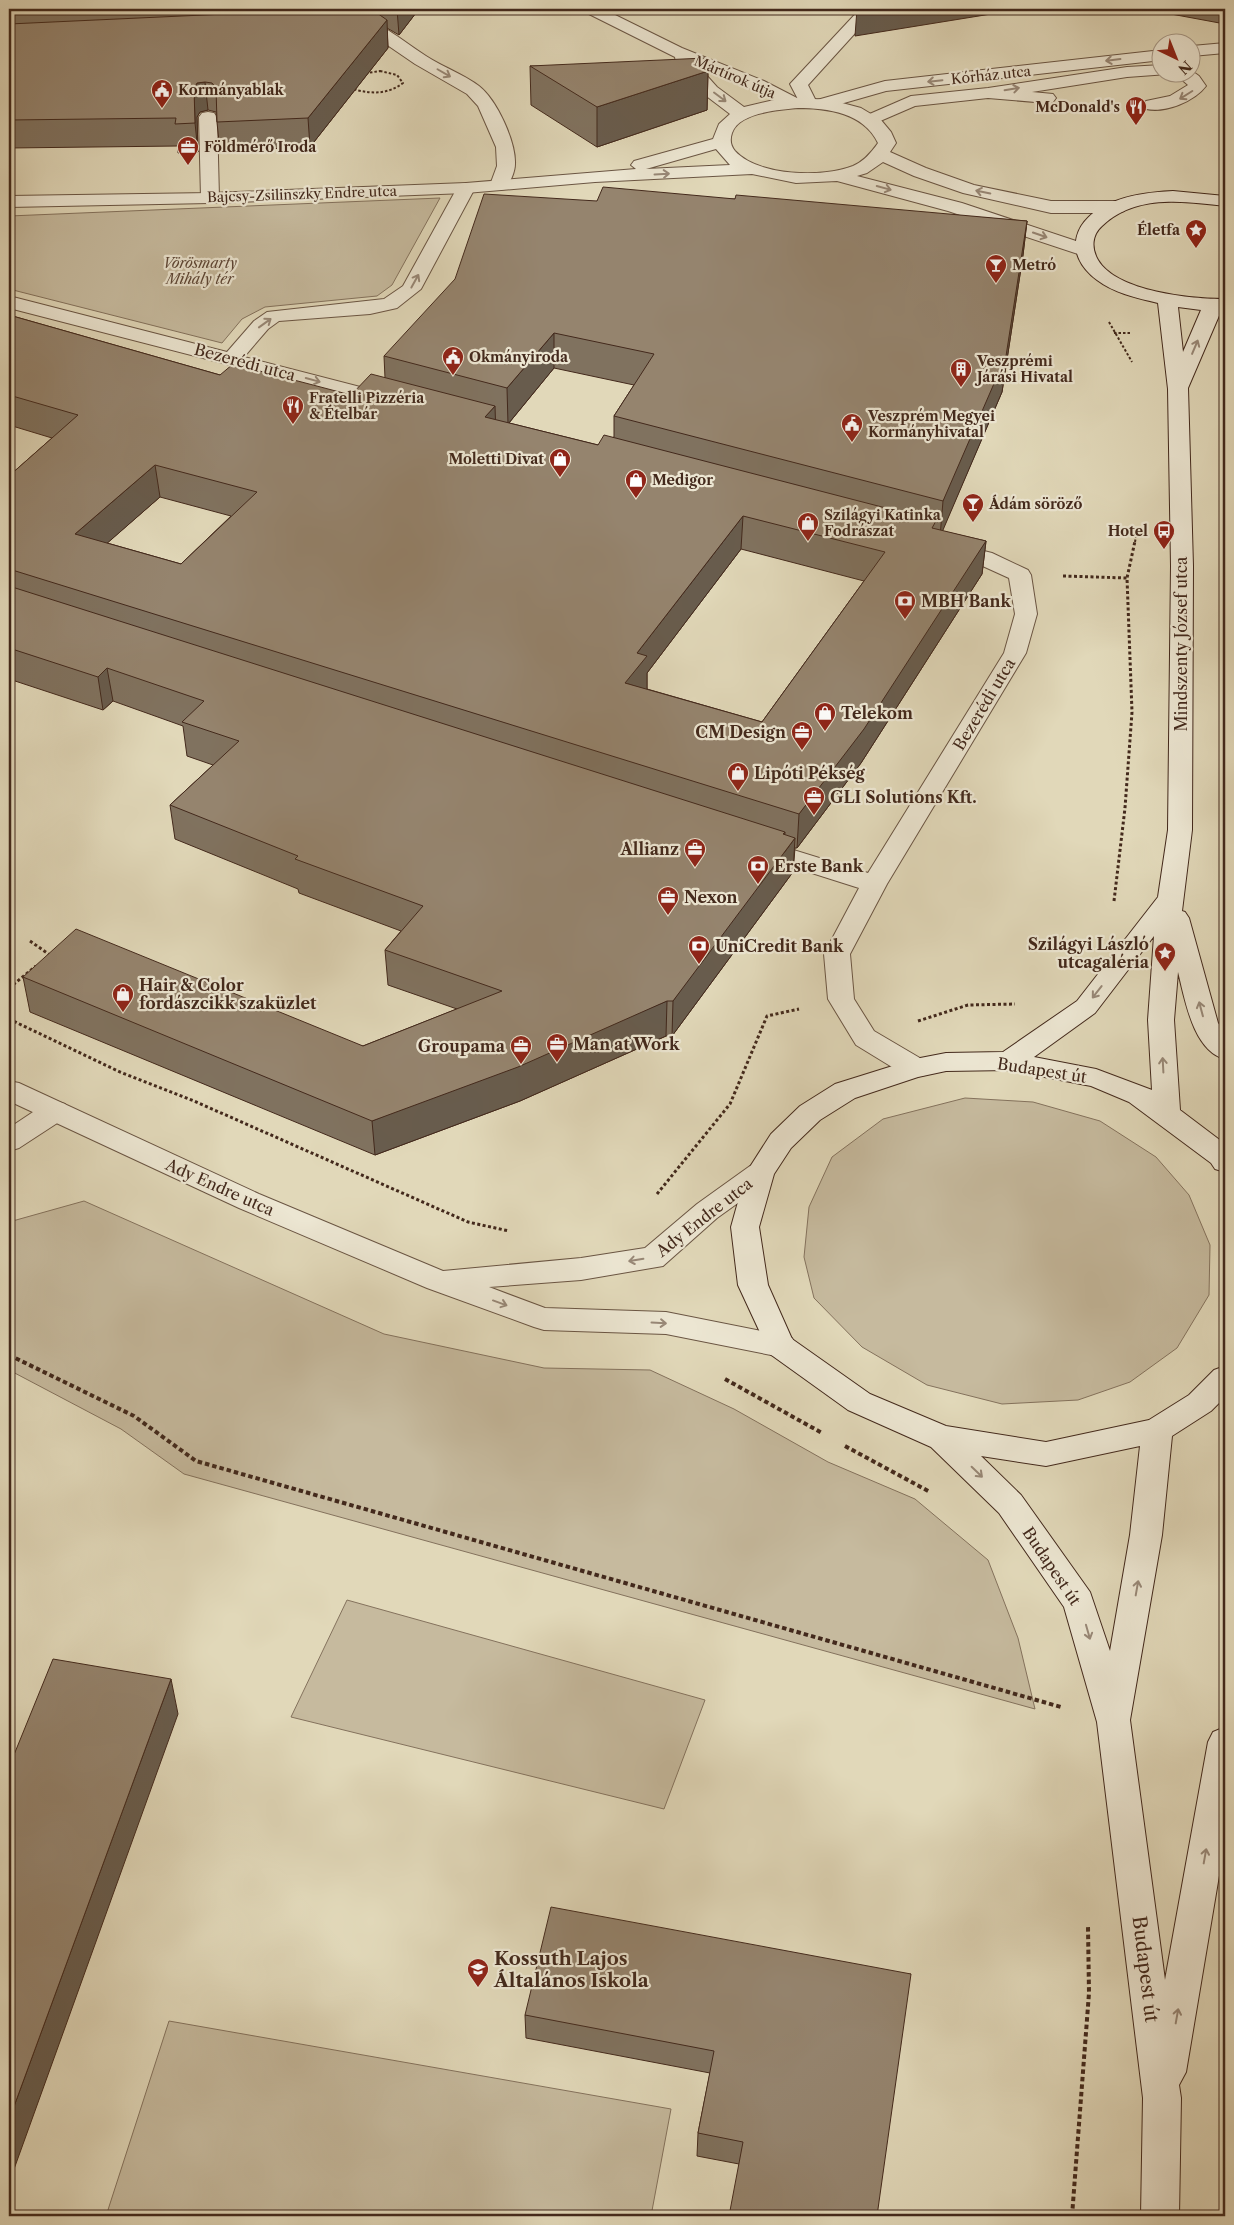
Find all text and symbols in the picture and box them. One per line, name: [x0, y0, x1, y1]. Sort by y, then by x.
north arrow: [1152, 32, 1202, 82]
street label: Mártírok útja: [691, 52, 779, 103]
one-way arrow: [1105, 55, 1121, 65]
text: N: [1174, 57, 1195, 78]
street label: Kórház utca: [950, 62, 1032, 88]
one-way arrow: [436, 68, 450, 78]
one-way arrow: [928, 76, 944, 86]
public building icon: Kormányablak: [150, 78, 174, 109]
place label: Kormányablak: [178, 81, 285, 99]
one-way arrow: [1003, 84, 1019, 94]
one-way arrow: [1179, 90, 1193, 100]
one-way arrow: [713, 92, 726, 103]
restaurant icon: McDonald's: [1124, 95, 1148, 126]
place label: McDonald's: [1035, 98, 1120, 116]
office icon: Földmérő Iroda: [176, 135, 200, 166]
place label: Földmérő Iroda: [204, 138, 317, 156]
one-way arrow: [653, 170, 669, 179]
street label: Bajcsy-Zsilinszky Endre utca: [207, 182, 398, 206]
one-way arrow: [876, 184, 892, 193]
one-way arrow: [975, 187, 991, 196]
place icon: Életfa: [1184, 218, 1208, 249]
place label: Életfa: [1137, 220, 1181, 239]
one-way arrow: [1031, 231, 1047, 241]
bar icon: Metró: [984, 253, 1008, 284]
park label: Vörösmarty Mihály tér: [163, 254, 237, 288]
place label: Metró: [1012, 256, 1056, 274]
one-way arrow: [410, 274, 420, 289]
one-way arrow: [258, 318, 272, 328]
street label: Bezerédi utca: [192, 339, 298, 385]
one-way arrow: [1192, 340, 1201, 355]
public building icon: Okmányiroda: [441, 345, 465, 376]
place label: Okmányiroda: [469, 348, 569, 366]
place label: Veszprémi Járási Hivatal: [974, 352, 1073, 386]
building icon: Veszprémi Járási Hivatal: [949, 357, 973, 388]
one-way arrow: [304, 376, 320, 385]
place label: Fratelli Pizzéria & Ételbár: [309, 389, 425, 423]
restaurant icon: Fratelli Pizzéria & Ételbár: [281, 394, 305, 425]
place label: Veszprém Megyei Kormányhivatal: [867, 407, 995, 441]
public building icon: Veszprém Megyei Kormányhivatal: [840, 412, 864, 443]
shop icon: Moletti Divat: [548, 447, 572, 478]
place label: Moletti Divat: [448, 450, 544, 468]
shop icon: Medigor: [624, 468, 648, 499]
place label: Medigor: [652, 471, 713, 489]
bar icon: Ádám söröző: [961, 492, 985, 523]
place label: Ádám söröző: [988, 494, 1082, 513]
place label: Szilágyi Katinka Fodrászat: [824, 506, 942, 540]
shop icon: Szilágyi Katinka Fodrászat: [796, 511, 820, 542]
bus stop icon: Hotel: [1152, 519, 1176, 550]
place label: Hotel: [1108, 522, 1148, 540]
street label: Mindszenty József utca: [1171, 556, 1191, 732]
bank icon: MBH Bank: [893, 589, 917, 620]
place label: MBH Bank: [921, 591, 1012, 611]
street label: Bezerédi utca: [949, 654, 1020, 754]
shop icon: Telekom: [813, 701, 837, 732]
place label: Telekom: [841, 703, 913, 723]
office icon: CM Design: [790, 720, 814, 751]
place label: CM Design: [695, 722, 786, 742]
shop icon: Lipóti Pékség: [726, 761, 750, 792]
place label: Lipóti Pékség: [754, 763, 865, 783]
office icon: GLI Solutions Kft.: [802, 785, 826, 816]
place label: GLI Solutions Kft.: [830, 787, 977, 807]
office icon: Allianz: [683, 837, 707, 868]
place label: Allianz: [619, 839, 679, 859]
bank icon: Erste Bank: [746, 854, 770, 885]
place label: Erste Bank: [774, 856, 864, 876]
office icon: Nexon: [656, 885, 680, 916]
place label: Nexon: [684, 887, 738, 907]
bank icon: UniCredit Bank: [687, 934, 711, 965]
place label: Szilágyi László utcagaléria: [1028, 934, 1150, 972]
place label: UniCredit Bank: [715, 936, 844, 956]
place icon: Szilágyi László utcagaléria: [1153, 941, 1177, 972]
place label: Hair & Color fordászcikk szaküzlet: [139, 975, 317, 1013]
shop icon: Hair & Color fordászcikk szaküzlet: [111, 982, 135, 1013]
one-way arrow: [1092, 985, 1103, 998]
one-way arrow: [1195, 1002, 1205, 1018]
office icon: Man at Work: [545, 1032, 569, 1063]
office icon: Groupama: [509, 1034, 533, 1065]
place label: Man at Work: [573, 1034, 680, 1054]
place label: Groupama: [418, 1036, 506, 1056]
street label: Budapest út: [996, 1053, 1088, 1087]
one-way arrow: [1158, 1058, 1167, 1074]
street label: Ady Endre utca: [162, 1154, 278, 1220]
street label: Ady Endre utca: [651, 1173, 757, 1261]
one-way arrow: [629, 1256, 645, 1266]
one-way arrow: [491, 1299, 507, 1308]
one-way arrow: [651, 1319, 667, 1328]
one-way arrow: [970, 1466, 983, 1478]
street label: Budapest út: [1019, 1523, 1086, 1609]
one-way arrow: [1133, 1580, 1143, 1596]
one-way arrow: [1083, 1624, 1093, 1640]
one-way arrow: [1201, 1848, 1211, 1864]
street label: Budapest út: [1128, 1915, 1163, 2024]
place label: Kossuth Lajos Általános Iskola: [493, 1947, 650, 1992]
school or university icon: Kossuth Lajos Általános Iskola: [466, 1957, 490, 1988]
one-way arrow: [1172, 2008, 1182, 2024]

